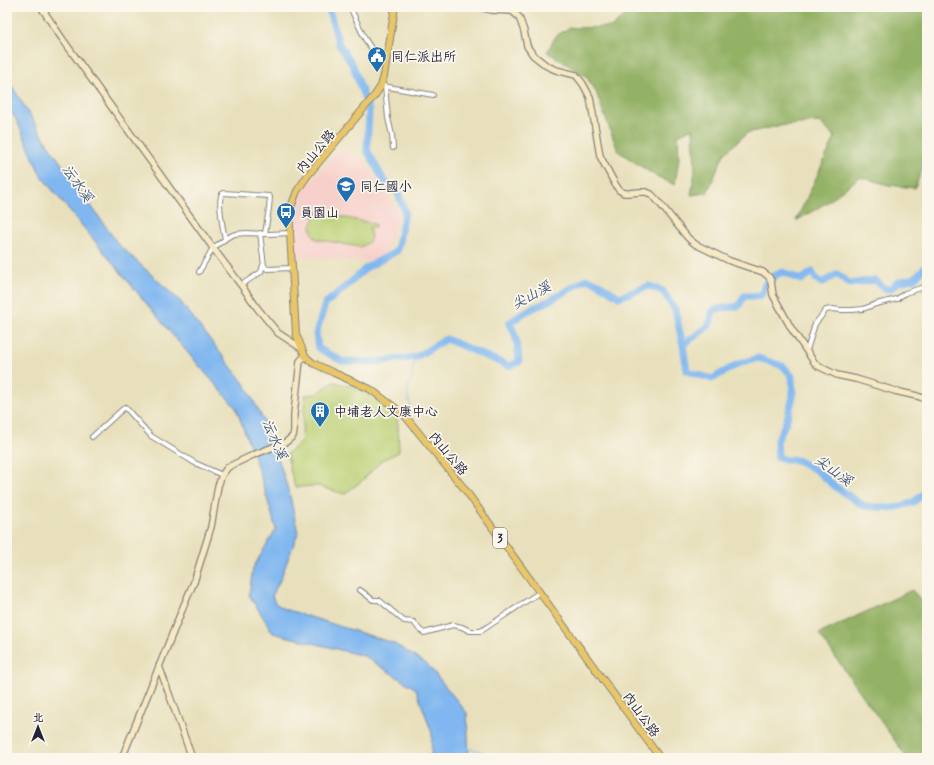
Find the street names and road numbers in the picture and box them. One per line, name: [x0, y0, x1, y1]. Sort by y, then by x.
street label: 內山公路: [293, 127, 339, 177]
street label: 內山公路: [425, 429, 471, 479]
road number: 3: [493, 528, 507, 548]
street label: 內山公路: [619, 689, 663, 741]

